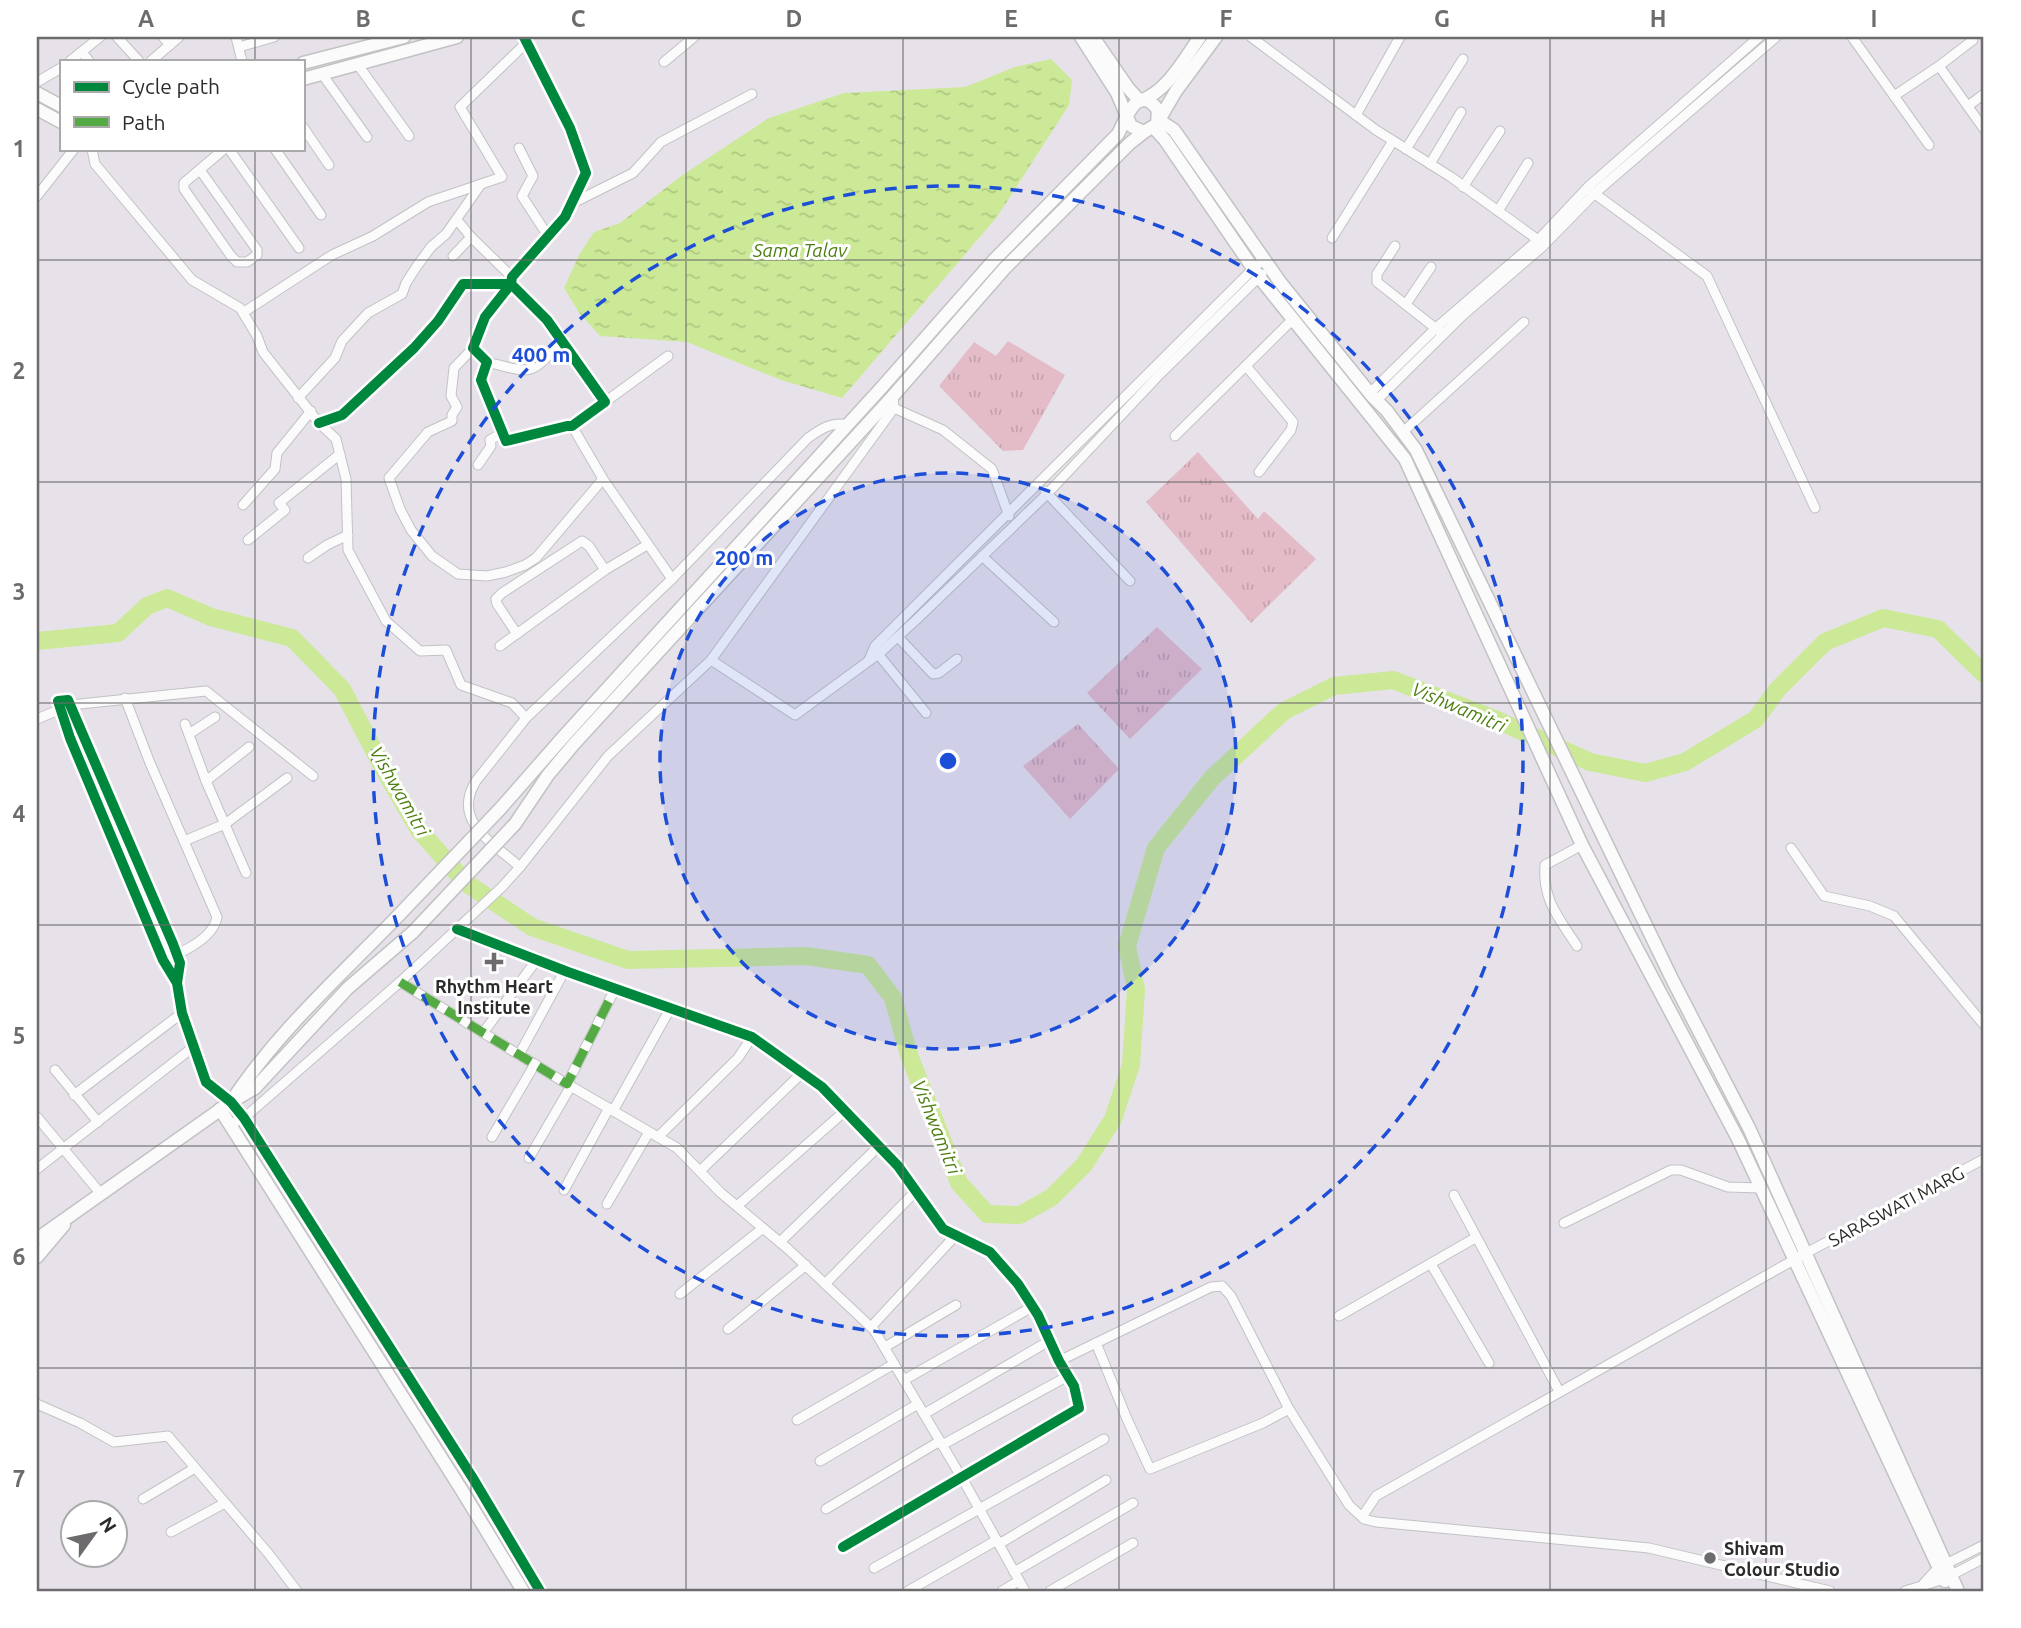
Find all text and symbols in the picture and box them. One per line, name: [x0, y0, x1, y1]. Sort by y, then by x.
text: A: [138, 6, 154, 31]
text: B: [355, 6, 371, 31]
text: C: [571, 6, 586, 31]
text: D: [786, 6, 802, 31]
text: E: [1004, 6, 1018, 31]
text: F: [1220, 6, 1233, 31]
text: G: [1434, 6, 1450, 31]
text: H: [1650, 6, 1666, 31]
text: I: [1871, 6, 1877, 31]
legend: [60, 60, 304, 150]
text: Cycle path: [122, 74, 220, 98]
text: Path: [122, 110, 165, 134]
text: 1: [13, 136, 25, 161]
water label: Sama Talav: [752, 239, 848, 261]
text: 400 m: [512, 342, 570, 366]
text: 2: [13, 358, 25, 383]
text: 200 m: [715, 545, 773, 569]
text: 3: [13, 579, 25, 604]
water label: Vishwamitri: [1409, 677, 1510, 737]
water label: Vishwamitri: [365, 742, 435, 841]
centre of rings: [936, 749, 960, 773]
text: 4: [13, 801, 26, 826]
marker: Rhythm Heart Institute: [484, 952, 504, 972]
place label: Rhythm Heart Institute: [435, 976, 553, 1017]
text: 5: [13, 1023, 25, 1048]
water label: Vishwamitri: [908, 1077, 966, 1179]
street label: SARASWATI MARG: [1825, 1162, 1967, 1250]
text: 6: [13, 1244, 26, 1269]
text: 7: [13, 1466, 25, 1491]
north arrow: [60, 1498, 130, 1568]
text: N: [95, 1513, 121, 1537]
place label: Shivam Colour Studio: [1724, 1538, 1840, 1579]
marker: Shivam Colour Studio: [1702, 1550, 1718, 1566]

